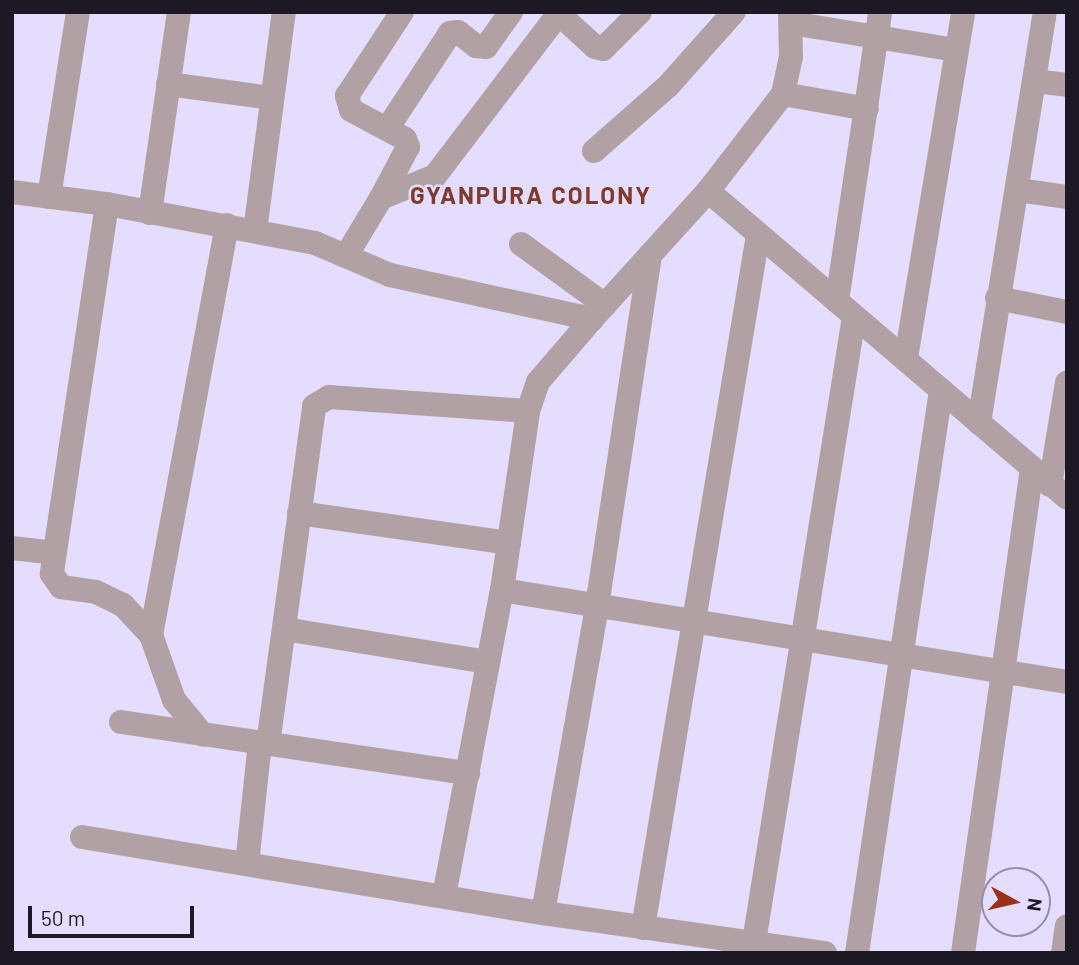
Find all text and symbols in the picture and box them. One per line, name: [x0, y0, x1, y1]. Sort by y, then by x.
district label: GYANPURA COLONY: [412, 181, 650, 209]
north arrow: [981, 867, 1051, 937]
scale bar: [32, 892, 198, 936]
text: N: [1023, 897, 1048, 913]
text: 50 m: [41, 905, 85, 930]

